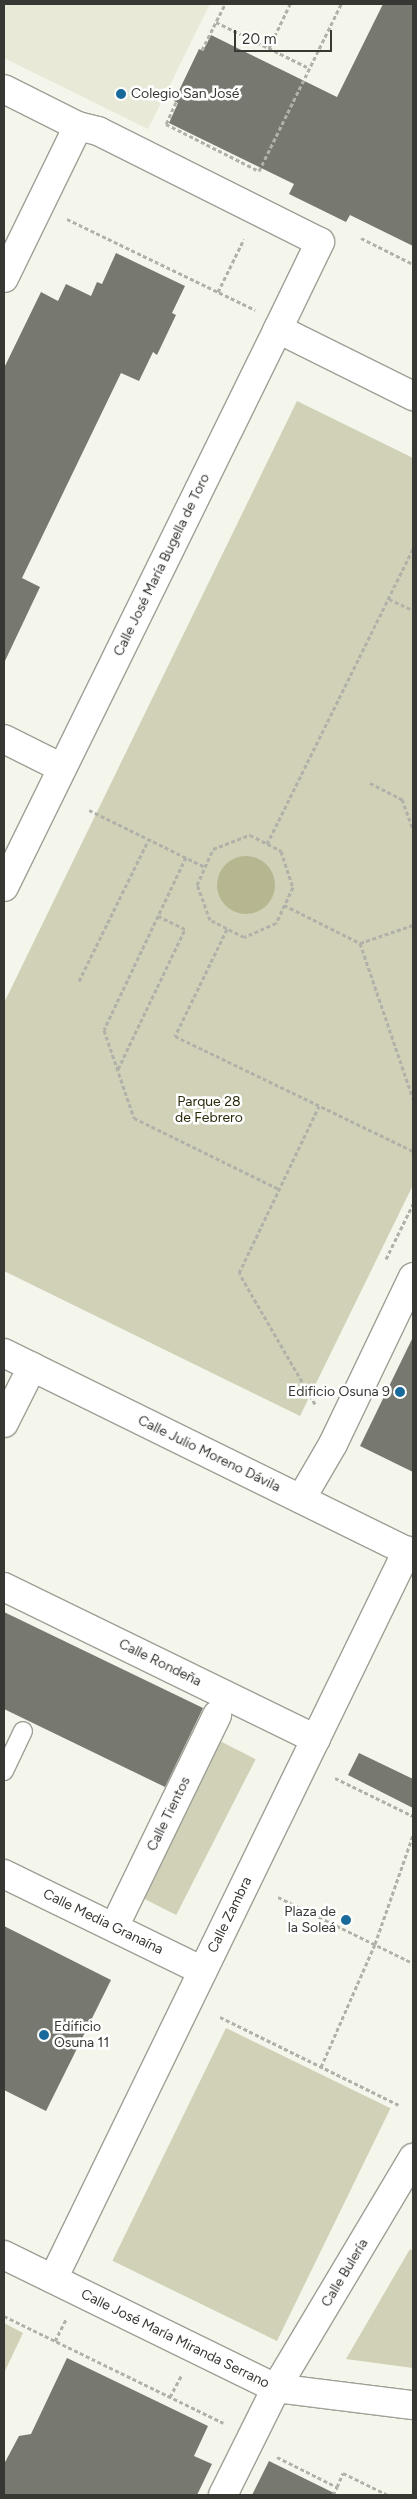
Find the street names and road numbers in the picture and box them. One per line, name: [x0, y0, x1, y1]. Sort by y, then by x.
street label: Calle José María Bugella de Toro: [110, 471, 214, 659]
street label: Calle Julio Moreno Dávila: [135, 1412, 283, 1496]
street label: Calle Rondeña: [116, 1636, 204, 1690]
street label: Calle Tientos: [144, 1774, 194, 1854]
street label: Calle Zambra: [204, 1874, 256, 1956]
street label: Calle Media Granaína: [40, 1886, 166, 1958]
street label: Calle Bulería: [318, 2236, 372, 2310]
street label: Calle José María Miranda Serrano: [78, 2286, 272, 2392]

